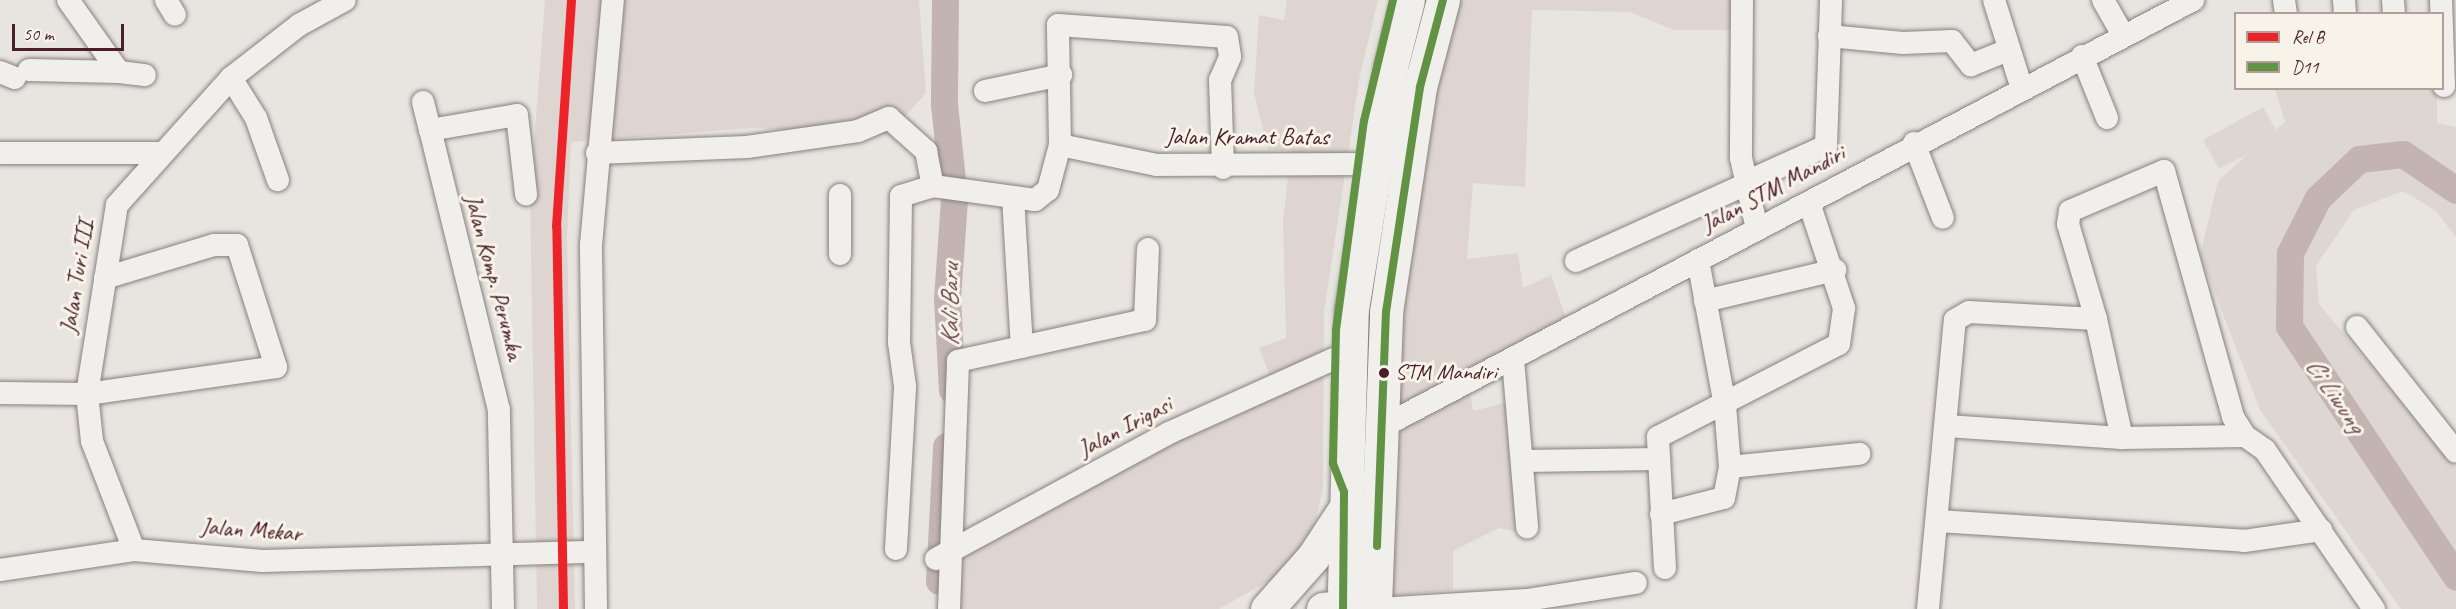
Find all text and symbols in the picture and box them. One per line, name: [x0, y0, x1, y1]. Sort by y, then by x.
scale bar: [15, 12, 128, 50]
legend: [2234, 12, 2444, 90]
text: 50 m: [23, 23, 54, 45]
text: Rel B: [2292, 26, 2324, 48]
text: D11: [2292, 56, 2319, 78]
street label: Jalan Kramat Batas: [1164, 123, 1330, 151]
street label: Jalan STM Mandiri: [1696, 139, 1850, 239]
street label: Jalan Komp. Perumka: [458, 191, 530, 363]
street label: Jalan Turi III: [54, 219, 100, 335]
water label: Kali Baru: [934, 264, 966, 346]
water label: Ci Liwung: [2299, 352, 2371, 438]
place label: STM Mandiri: [1395, 360, 1497, 386]
marker: STM Mandiri: [1378, 367, 1390, 379]
street label: Jalan Irigasi: [1074, 391, 1176, 463]
street label: Jalan Mekar: [200, 512, 302, 548]

